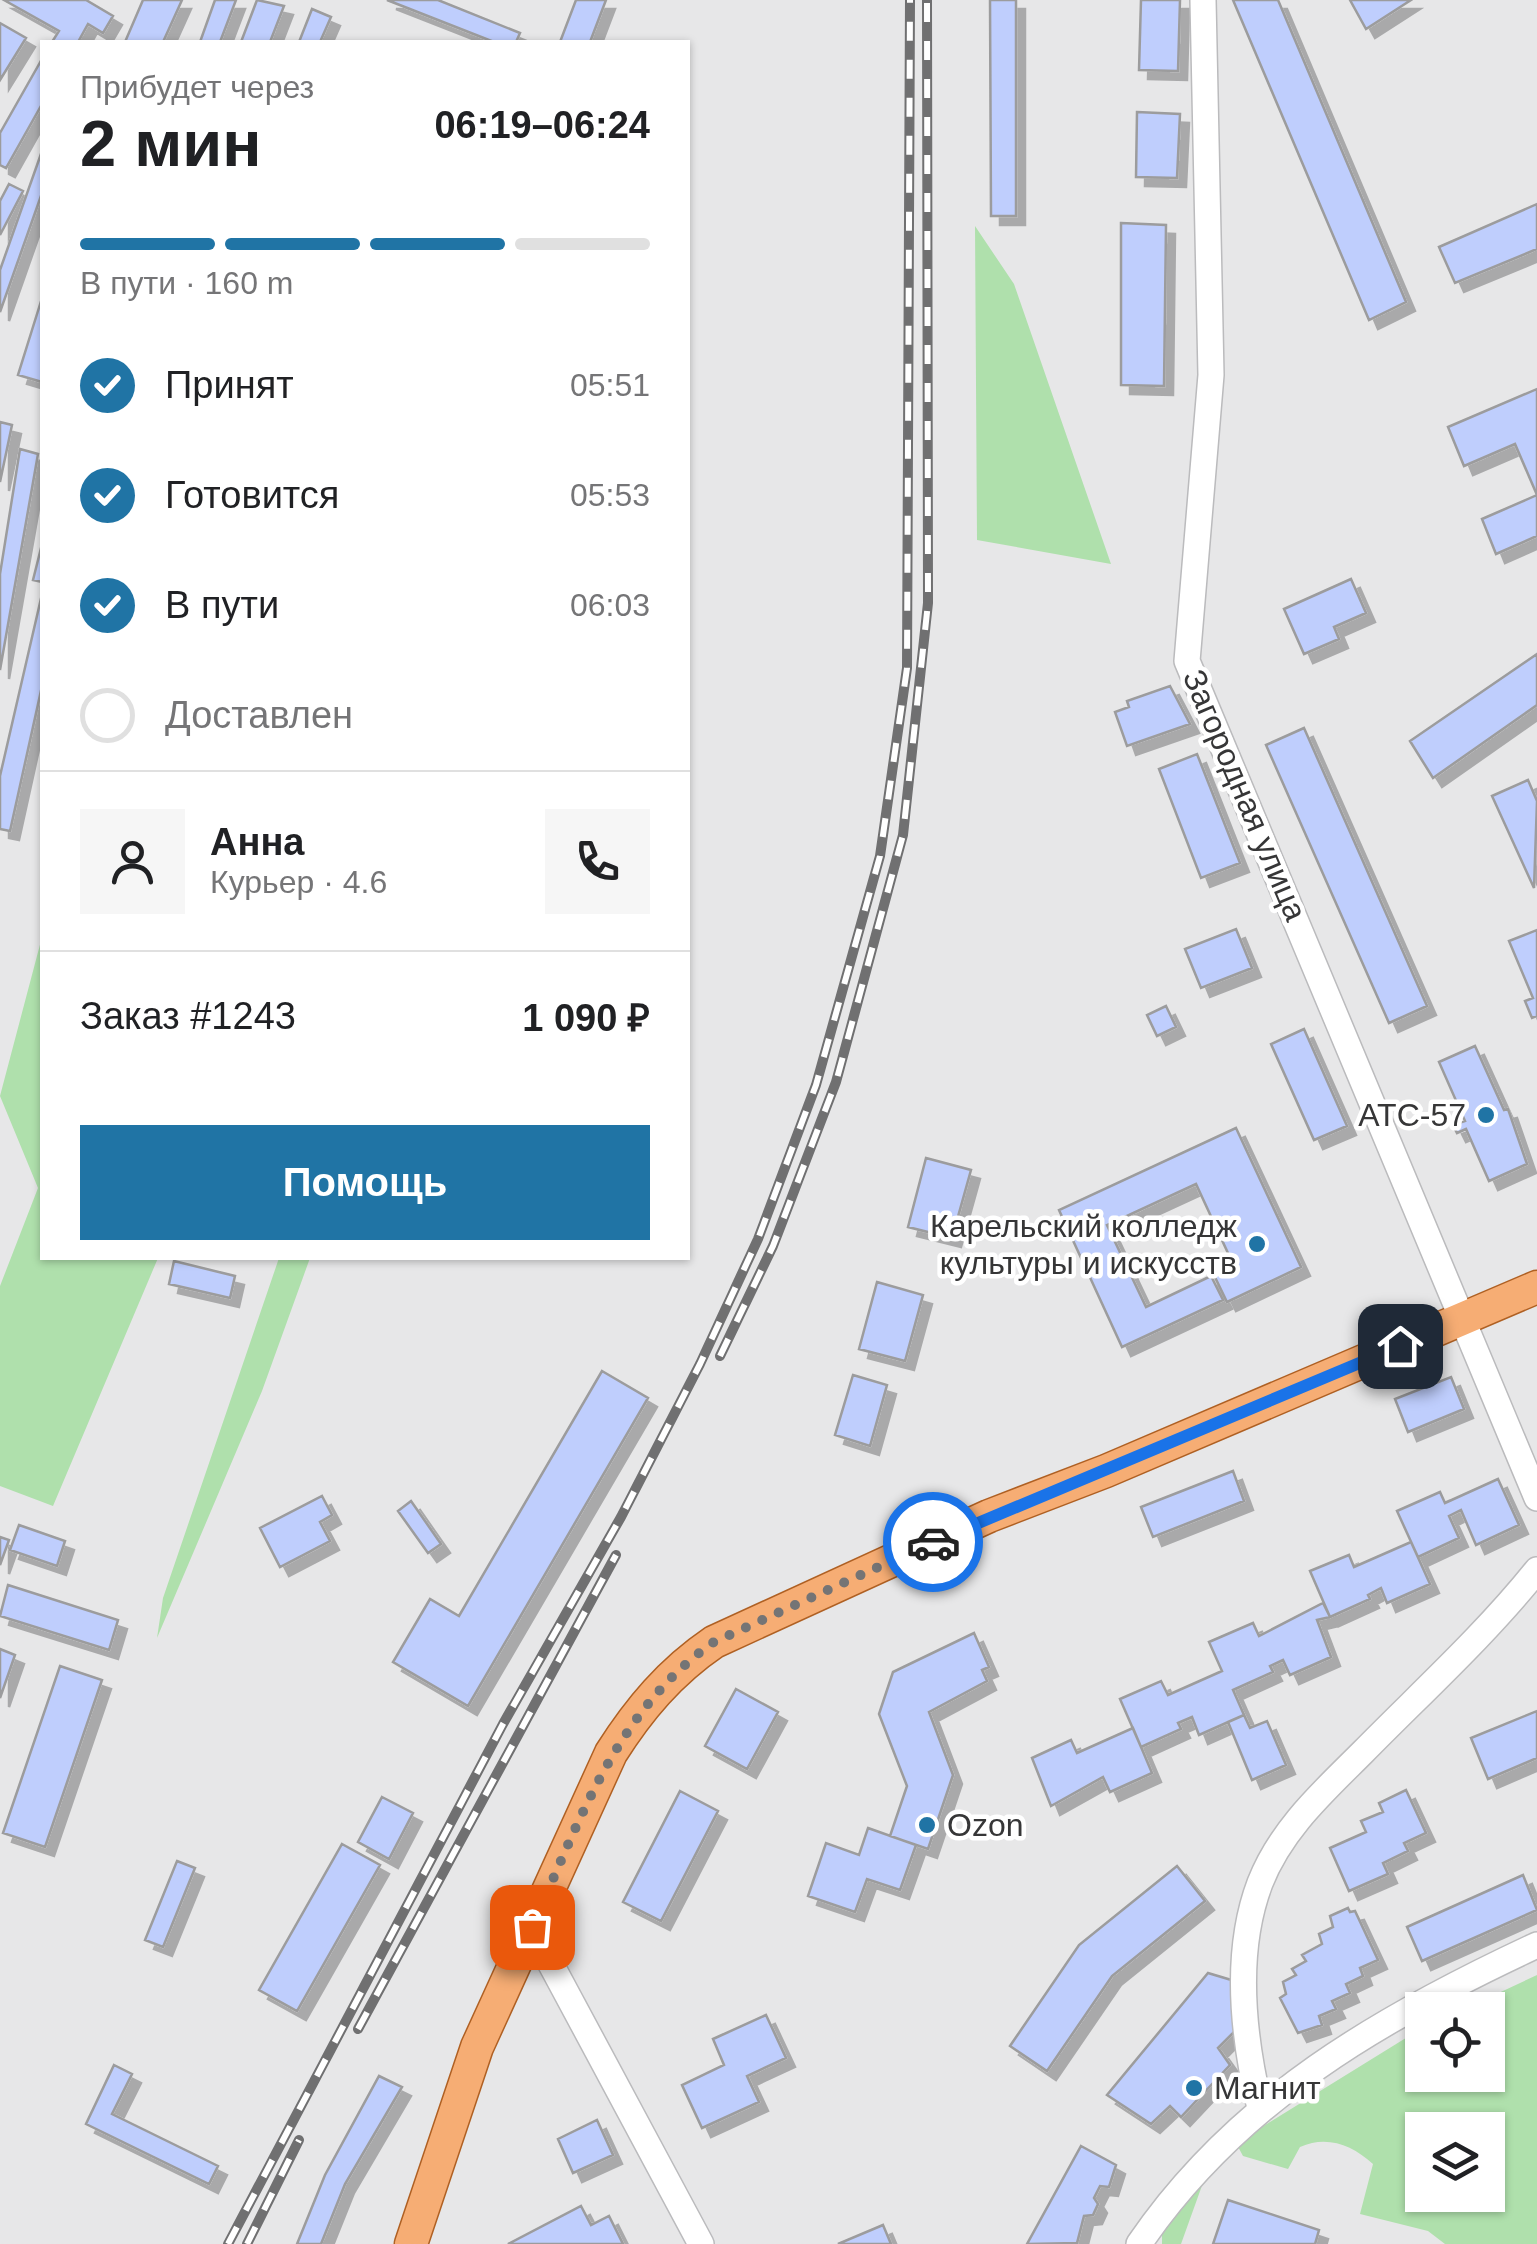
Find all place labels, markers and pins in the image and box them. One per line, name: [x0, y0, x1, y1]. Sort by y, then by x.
place label: АТС-57: [1358, 1097, 1466, 1133]
marker: АТС-57: [1475, 1104, 1497, 1126]
place label: Карельский колледж культуры и искусств: [930, 1208, 1238, 1281]
marker: Карельский колледж культуры и искусств: [1246, 1233, 1268, 1255]
pin: [1358, 1304, 1443, 1389]
place label: Ozon: [947, 1807, 1023, 1843]
marker: Ozon: [916, 1814, 938, 1836]
pin: [490, 1885, 575, 1970]
place label: Магнит: [1214, 2070, 1321, 2106]
marker: Магнит: [1183, 2077, 1205, 2099]

